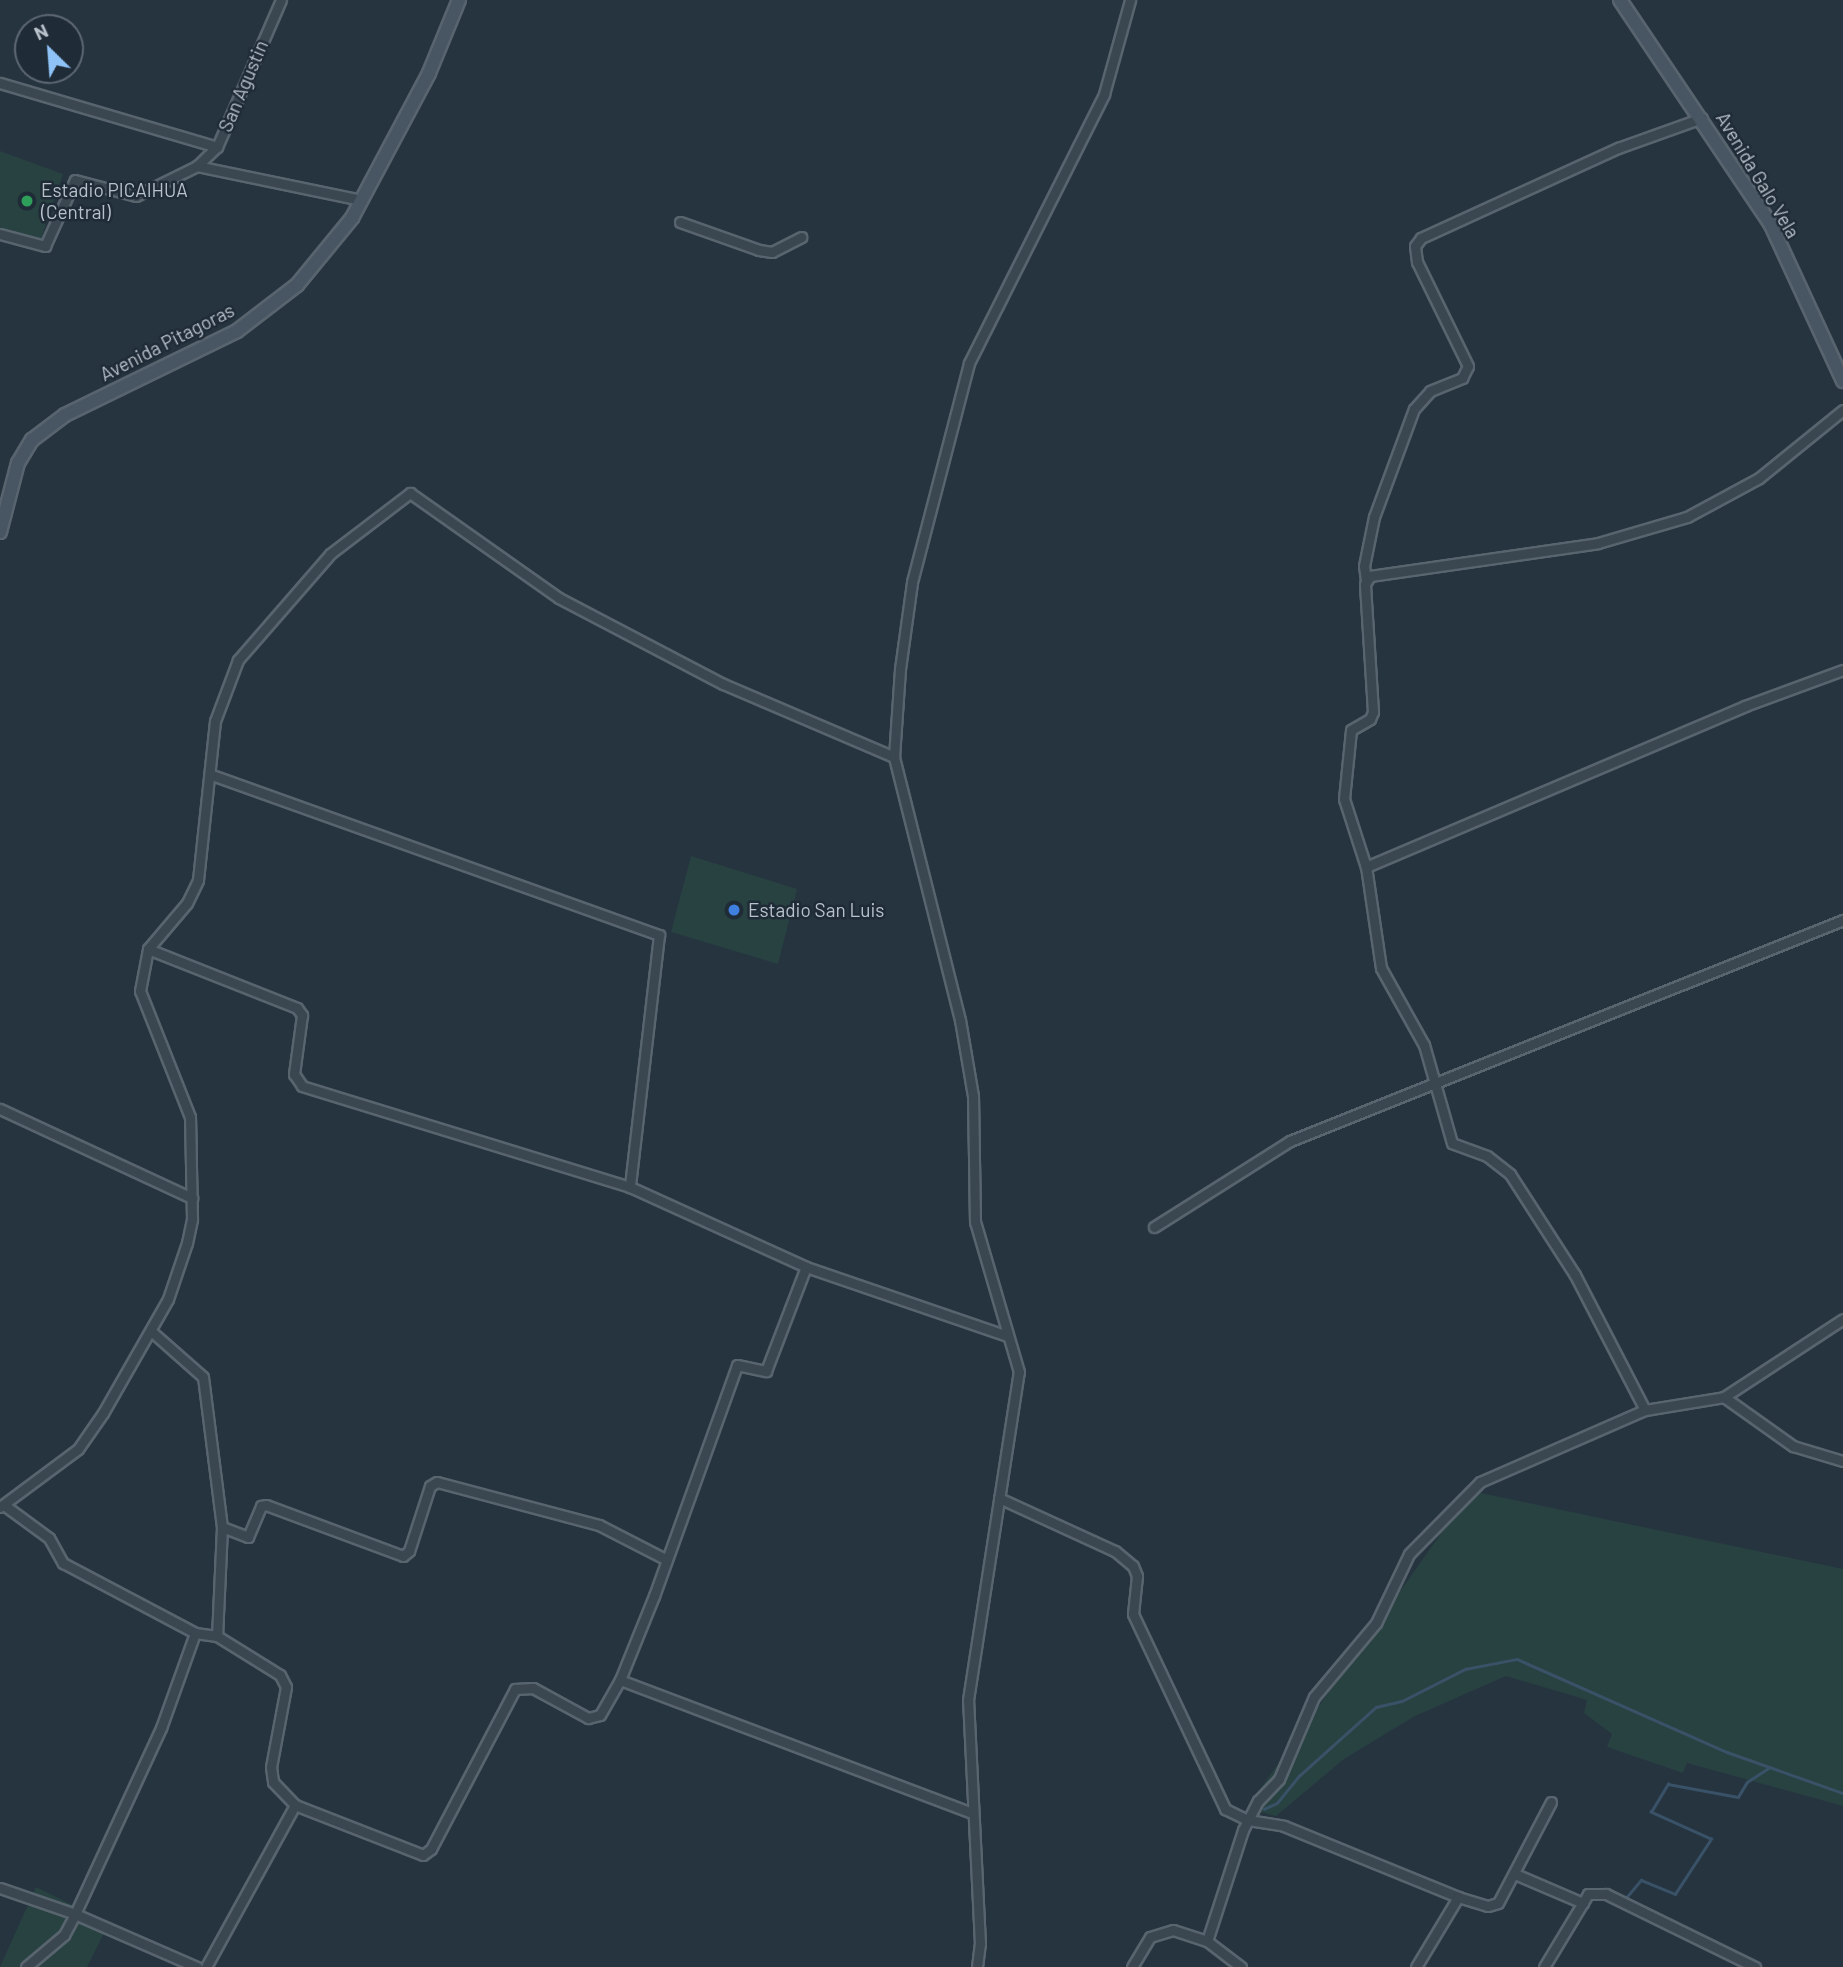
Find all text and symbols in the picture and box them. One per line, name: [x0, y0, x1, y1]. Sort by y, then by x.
north arrow: [14, 14, 84, 84]
text: N: [30, 18, 51, 44]
street label: San Agustin: [213, 37, 273, 135]
street label: Avenida Galo Vela: [1711, 108, 1805, 242]
place label: Estadio PICAIHUA (Central): [41, 179, 188, 223]
marker: Estadio PICAIHUA (Central): [19, 193, 35, 209]
street label: Avenida Pitagoras: [96, 298, 238, 386]
place label: Estadio San Luis: [748, 899, 884, 921]
marker: Estadio San Luis: [726, 902, 742, 918]

